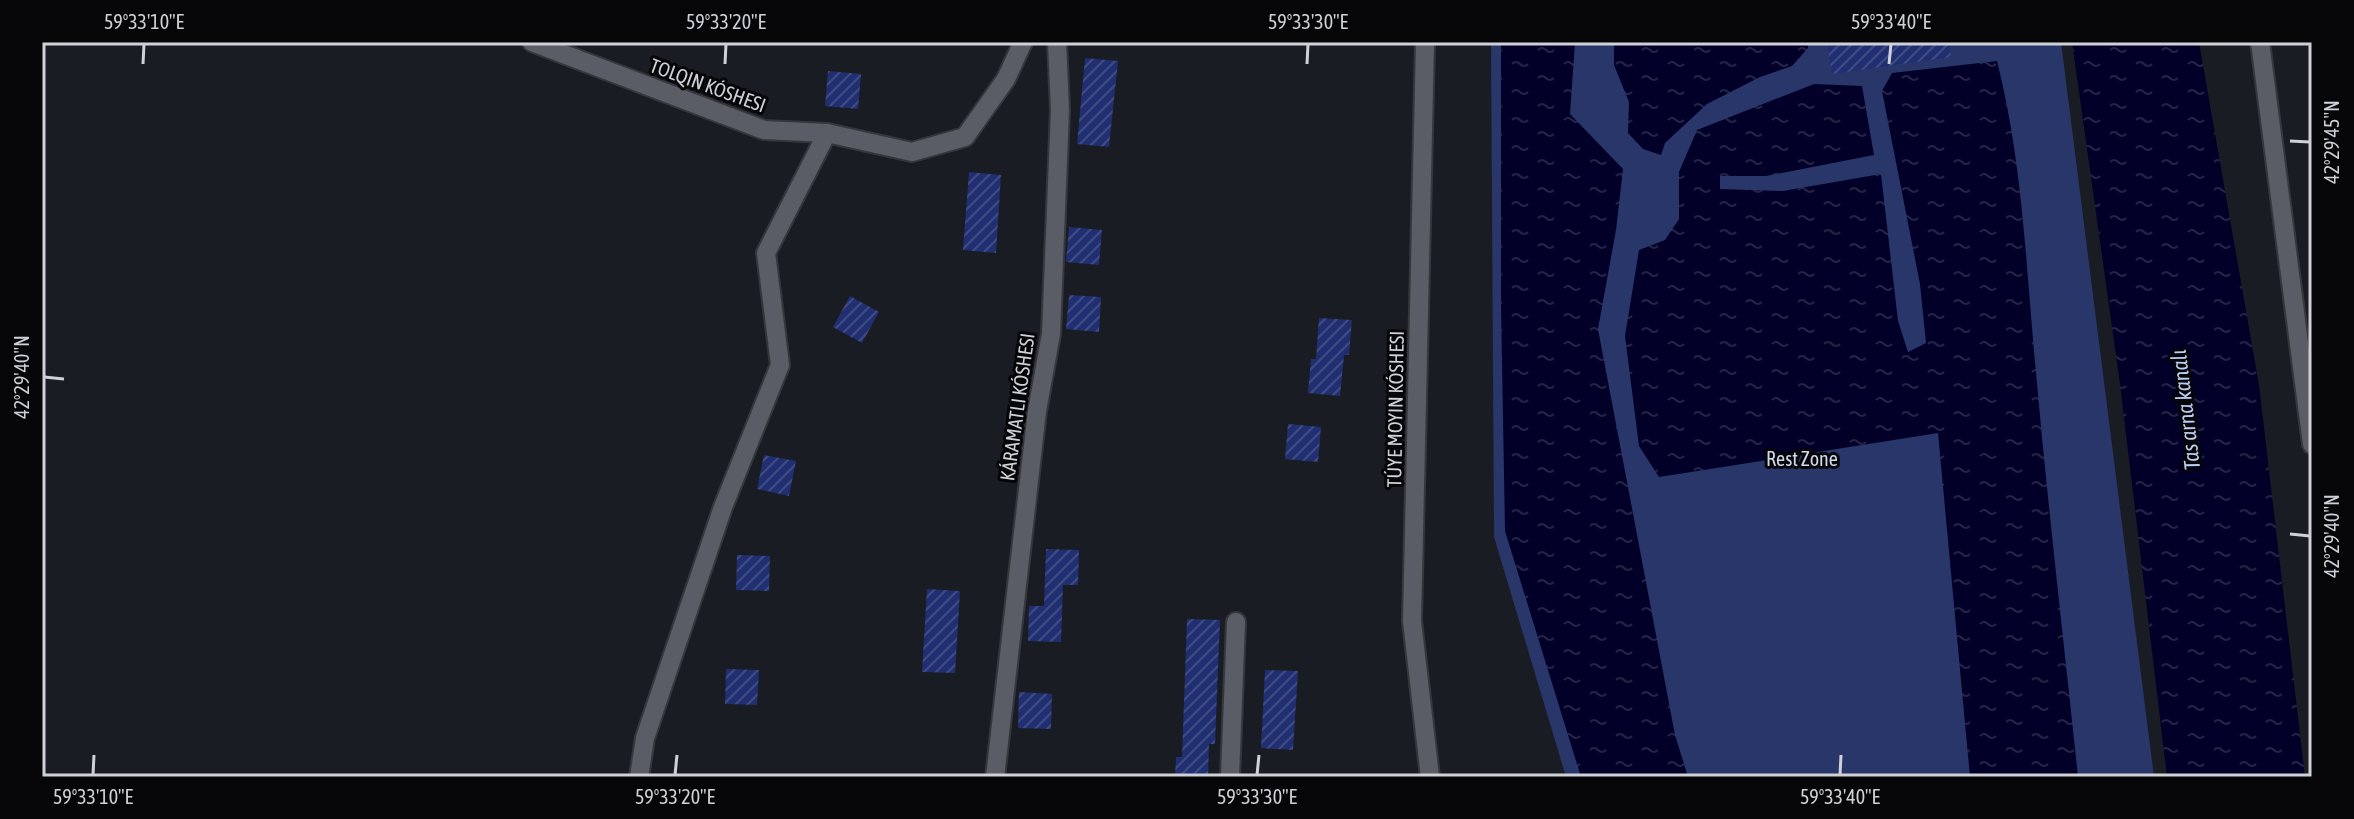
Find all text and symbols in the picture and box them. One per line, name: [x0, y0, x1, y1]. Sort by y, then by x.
text: 59°33'10"E: [104, 10, 185, 33]
text: 59°33'20"E: [686, 10, 767, 33]
text: 59°33'30"E: [1268, 10, 1349, 33]
text: 59°33'40"E: [1851, 10, 1932, 33]
street label: TOLQIN KÓSHESI: [647, 53, 769, 117]
text: 42°29'45"N: [2320, 100, 2343, 184]
street label: TÚYE MOYIN KÓSHESI: [1382, 330, 1408, 488]
street label: KÁRAMATLI KÓSHESI: [995, 332, 1039, 482]
text: 42°29'40"N: [10, 335, 33, 419]
water label: Tas arna kanalı: [2165, 348, 2205, 472]
park label: Rest Zone: [1766, 447, 1838, 470]
text: 42°29'40"N: [2320, 494, 2343, 578]
text: 59°33'10"E: [53, 785, 134, 808]
text: 59°33'20"E: [635, 785, 716, 808]
text: 59°33'30"E: [1217, 785, 1298, 808]
text: 59°33'40"E: [1800, 785, 1881, 808]

